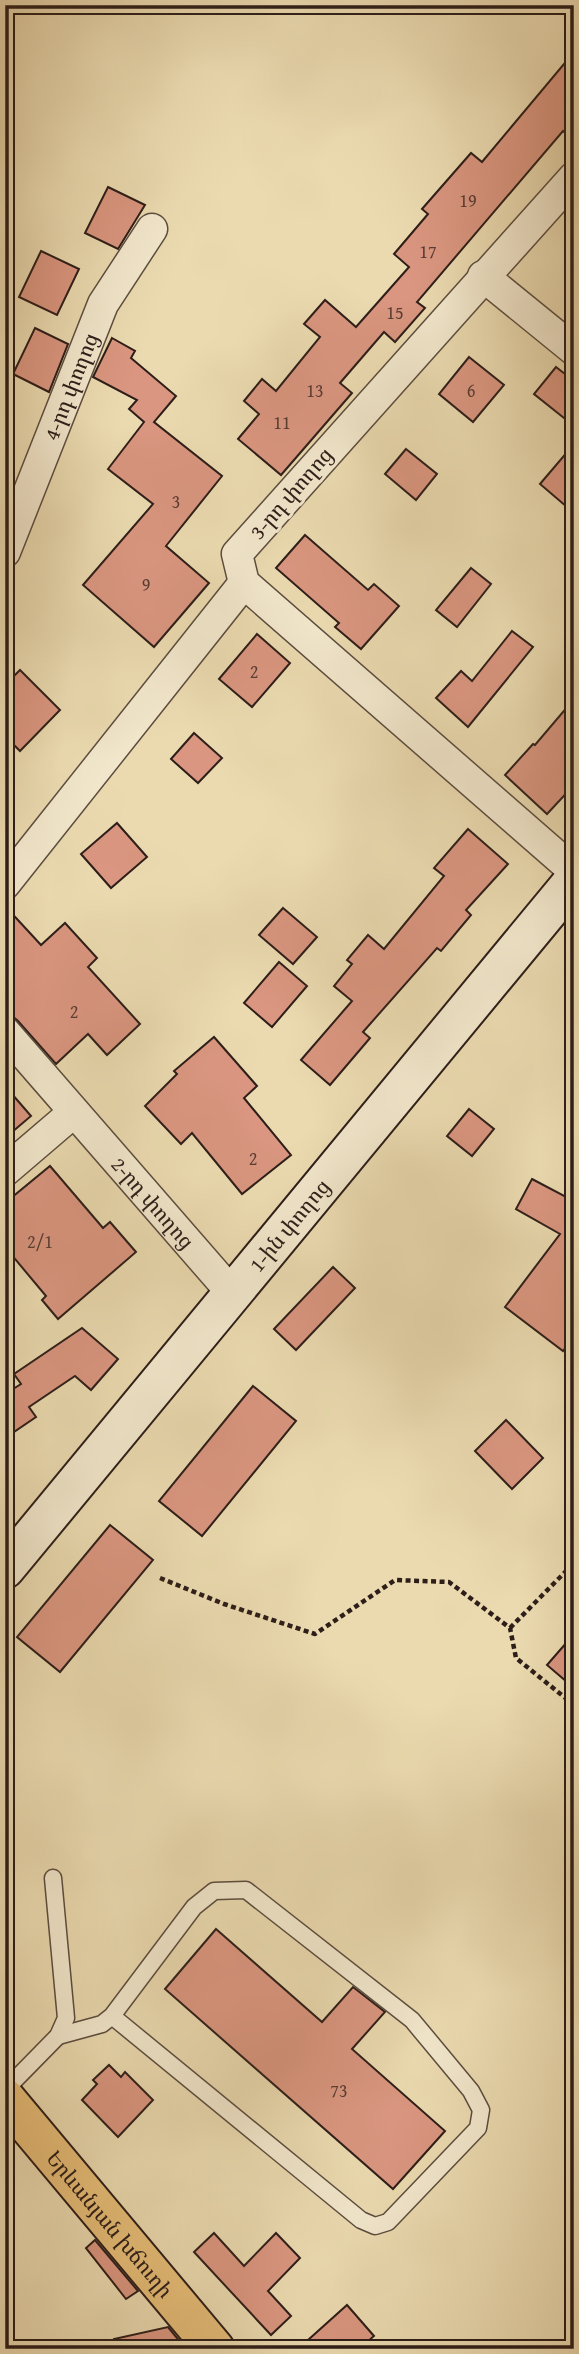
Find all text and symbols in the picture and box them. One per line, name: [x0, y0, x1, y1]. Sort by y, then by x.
house number: 19: [459, 187, 477, 214]
house number: 17: [419, 238, 437, 265]
house number: 15: [386, 299, 404, 326]
street label: 4-րդ փողոց: [35, 328, 106, 445]
house number: 13: [306, 377, 324, 404]
house number: 6: [467, 377, 475, 404]
house number: 11: [273, 409, 291, 436]
street label: 3-րդ փողոց: [242, 440, 340, 546]
house number: 3: [172, 488, 180, 515]
house number: 9: [142, 571, 150, 598]
house number: 2: [250, 658, 258, 685]
house number: 2: [70, 998, 78, 1025]
house number: 2: [249, 1145, 257, 1172]
street label: 2-րդ փողոց: [104, 1150, 202, 1255]
street label: 1-ին փողոց: [241, 1172, 337, 1278]
house number: 2/1: [27, 1228, 53, 1255]
house number: 73: [330, 2077, 348, 2104]
street label: Երևանյան խճուղի: [39, 2143, 181, 2304]

